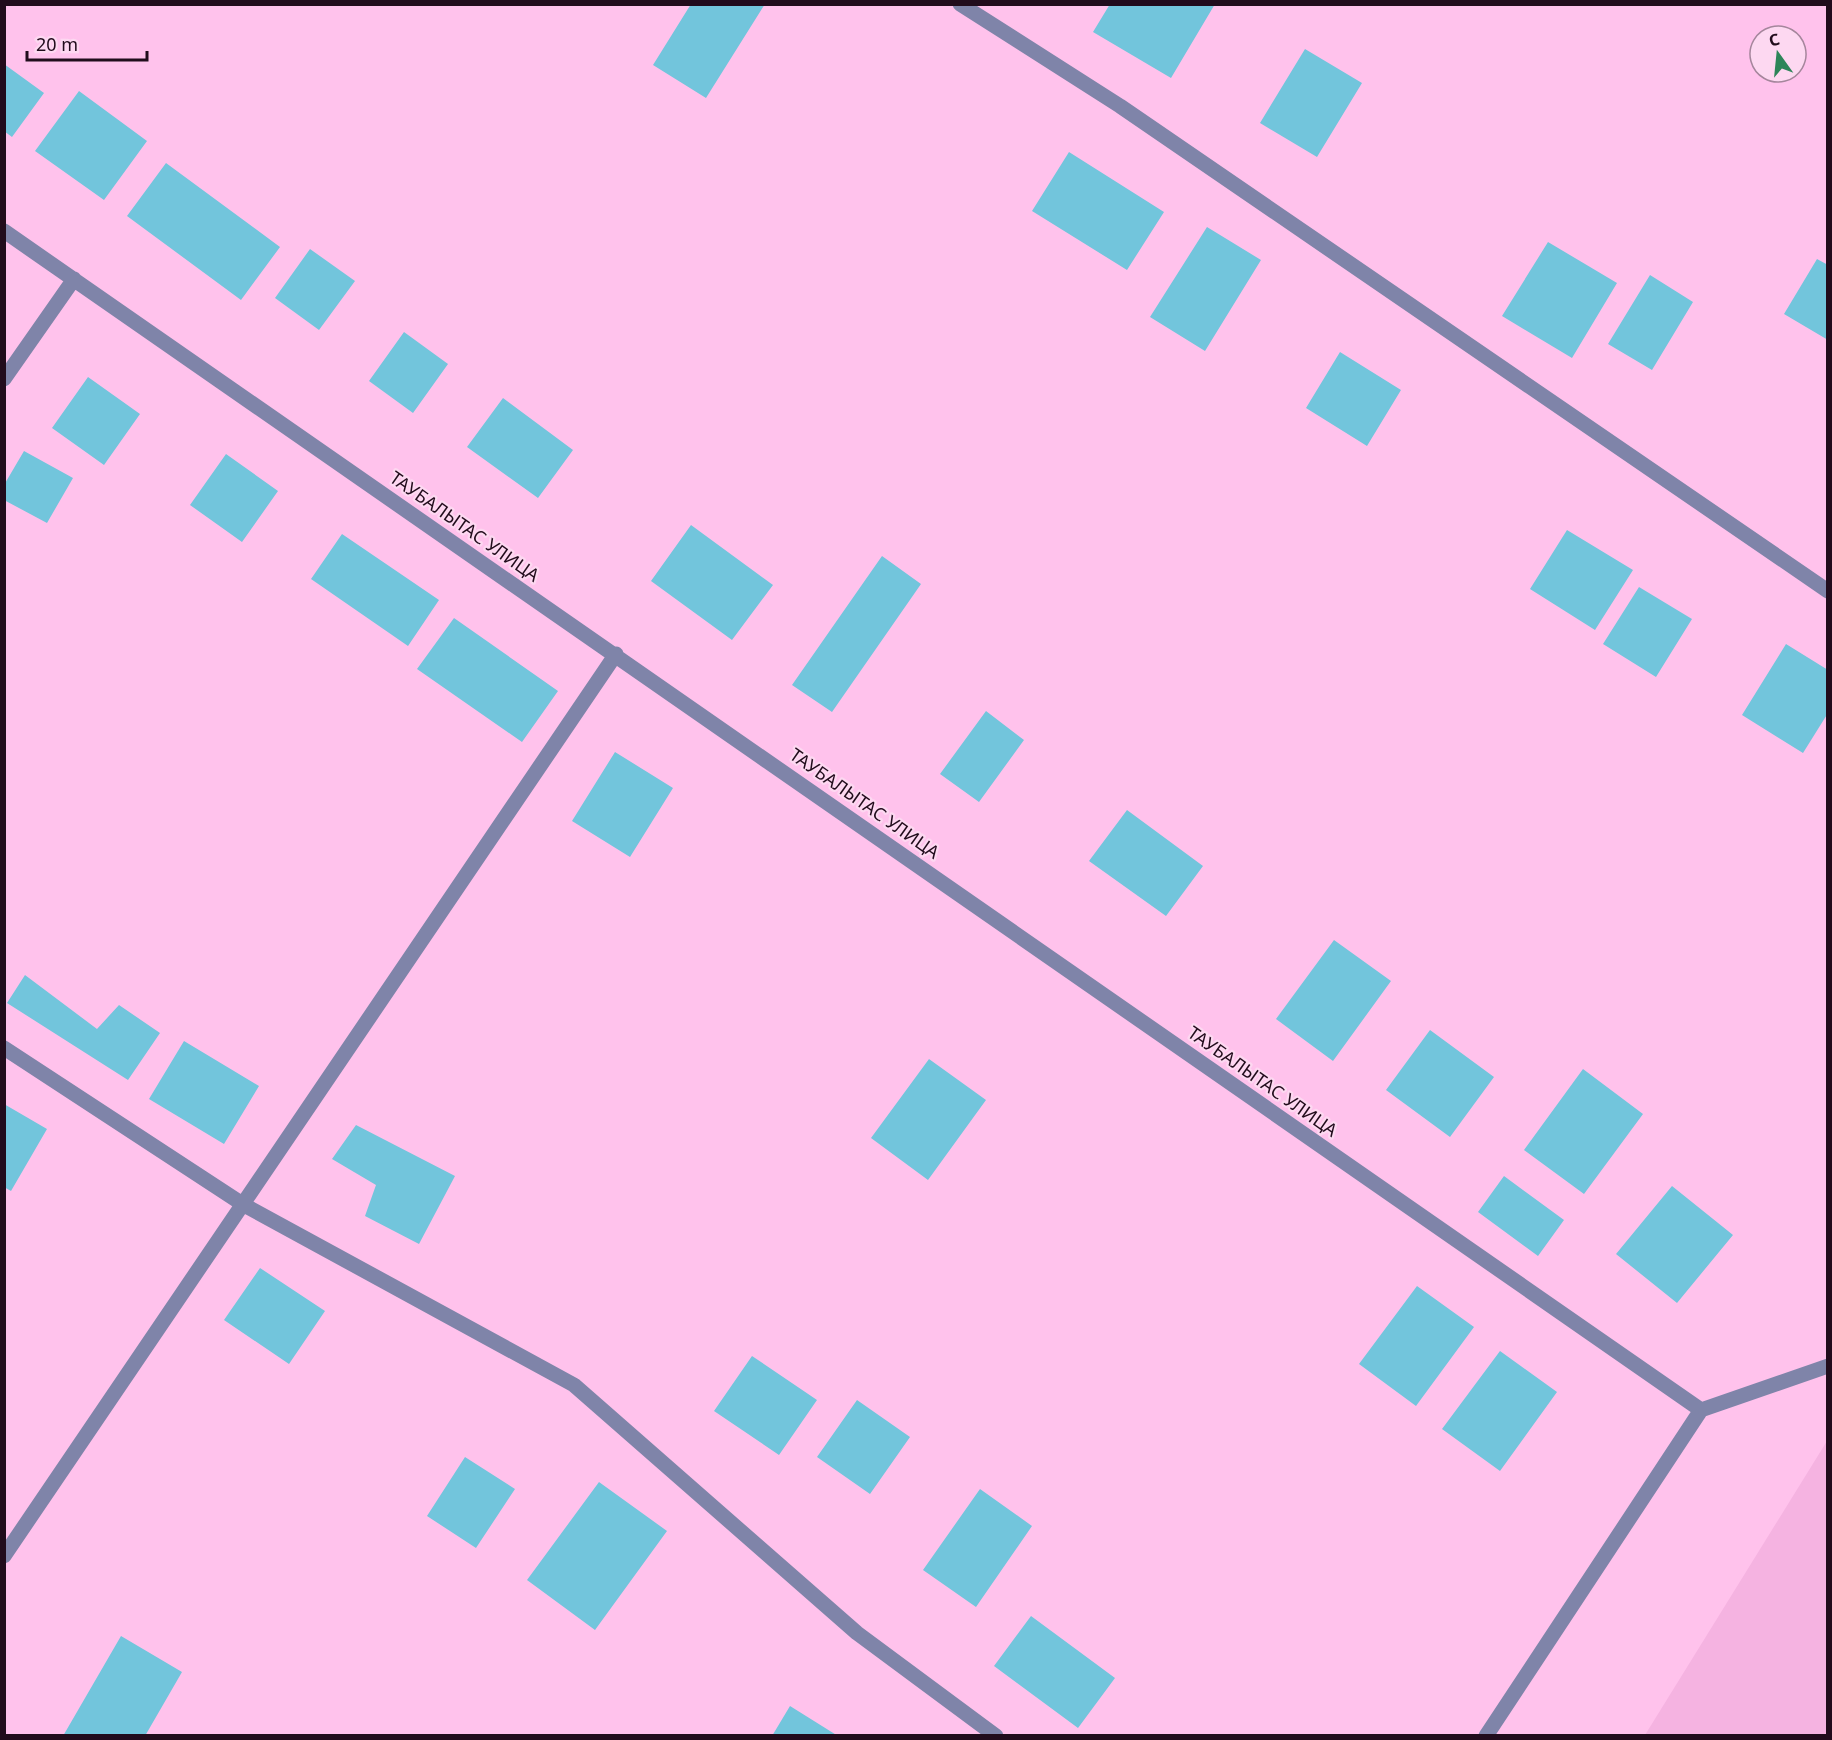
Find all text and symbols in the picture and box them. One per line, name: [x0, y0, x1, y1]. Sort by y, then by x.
scale bar: [27, 24, 147, 62]
north arrow: [1748, 24, 1808, 84]
text: С: [1766, 28, 1782, 51]
text: 20 m: [36, 32, 78, 56]
street label: ТАУБАЛЫТАС УЛИЦА: [385, 465, 545, 587]
street label: ТАУБАЛЫТАС УЛИЦА: [785, 742, 945, 864]
street label: ТАУБАЛЫТАС УЛИЦА: [1183, 1020, 1343, 1142]

